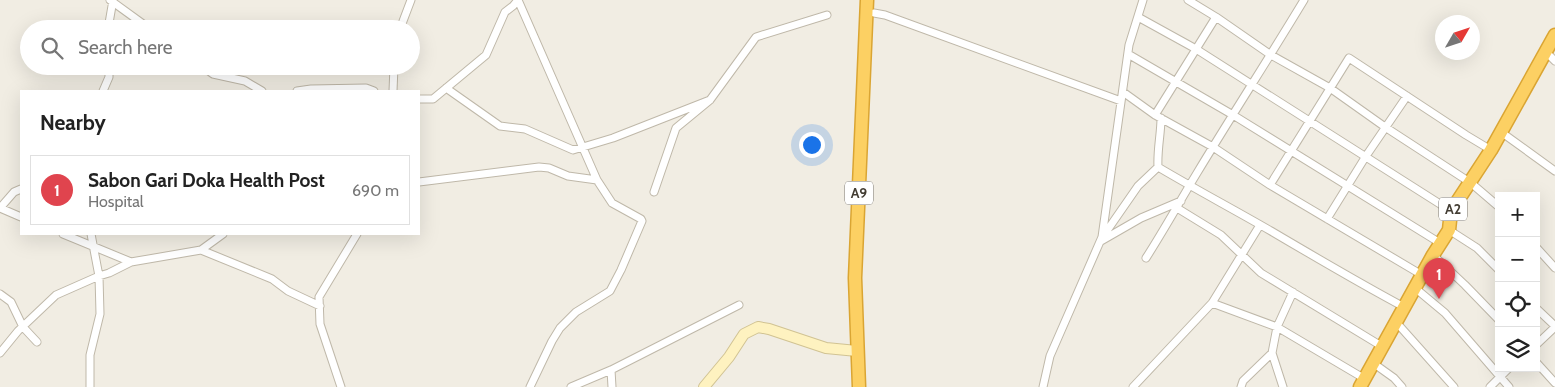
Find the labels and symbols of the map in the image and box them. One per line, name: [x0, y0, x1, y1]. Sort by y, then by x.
north arrow: [1435, 15, 1480, 60]
your location: [799, 132, 825, 158]
road number: A9: [845, 182, 873, 204]
road number: A2: [1439, 198, 1467, 220]
pin: 1: [1423, 258, 1455, 299]

